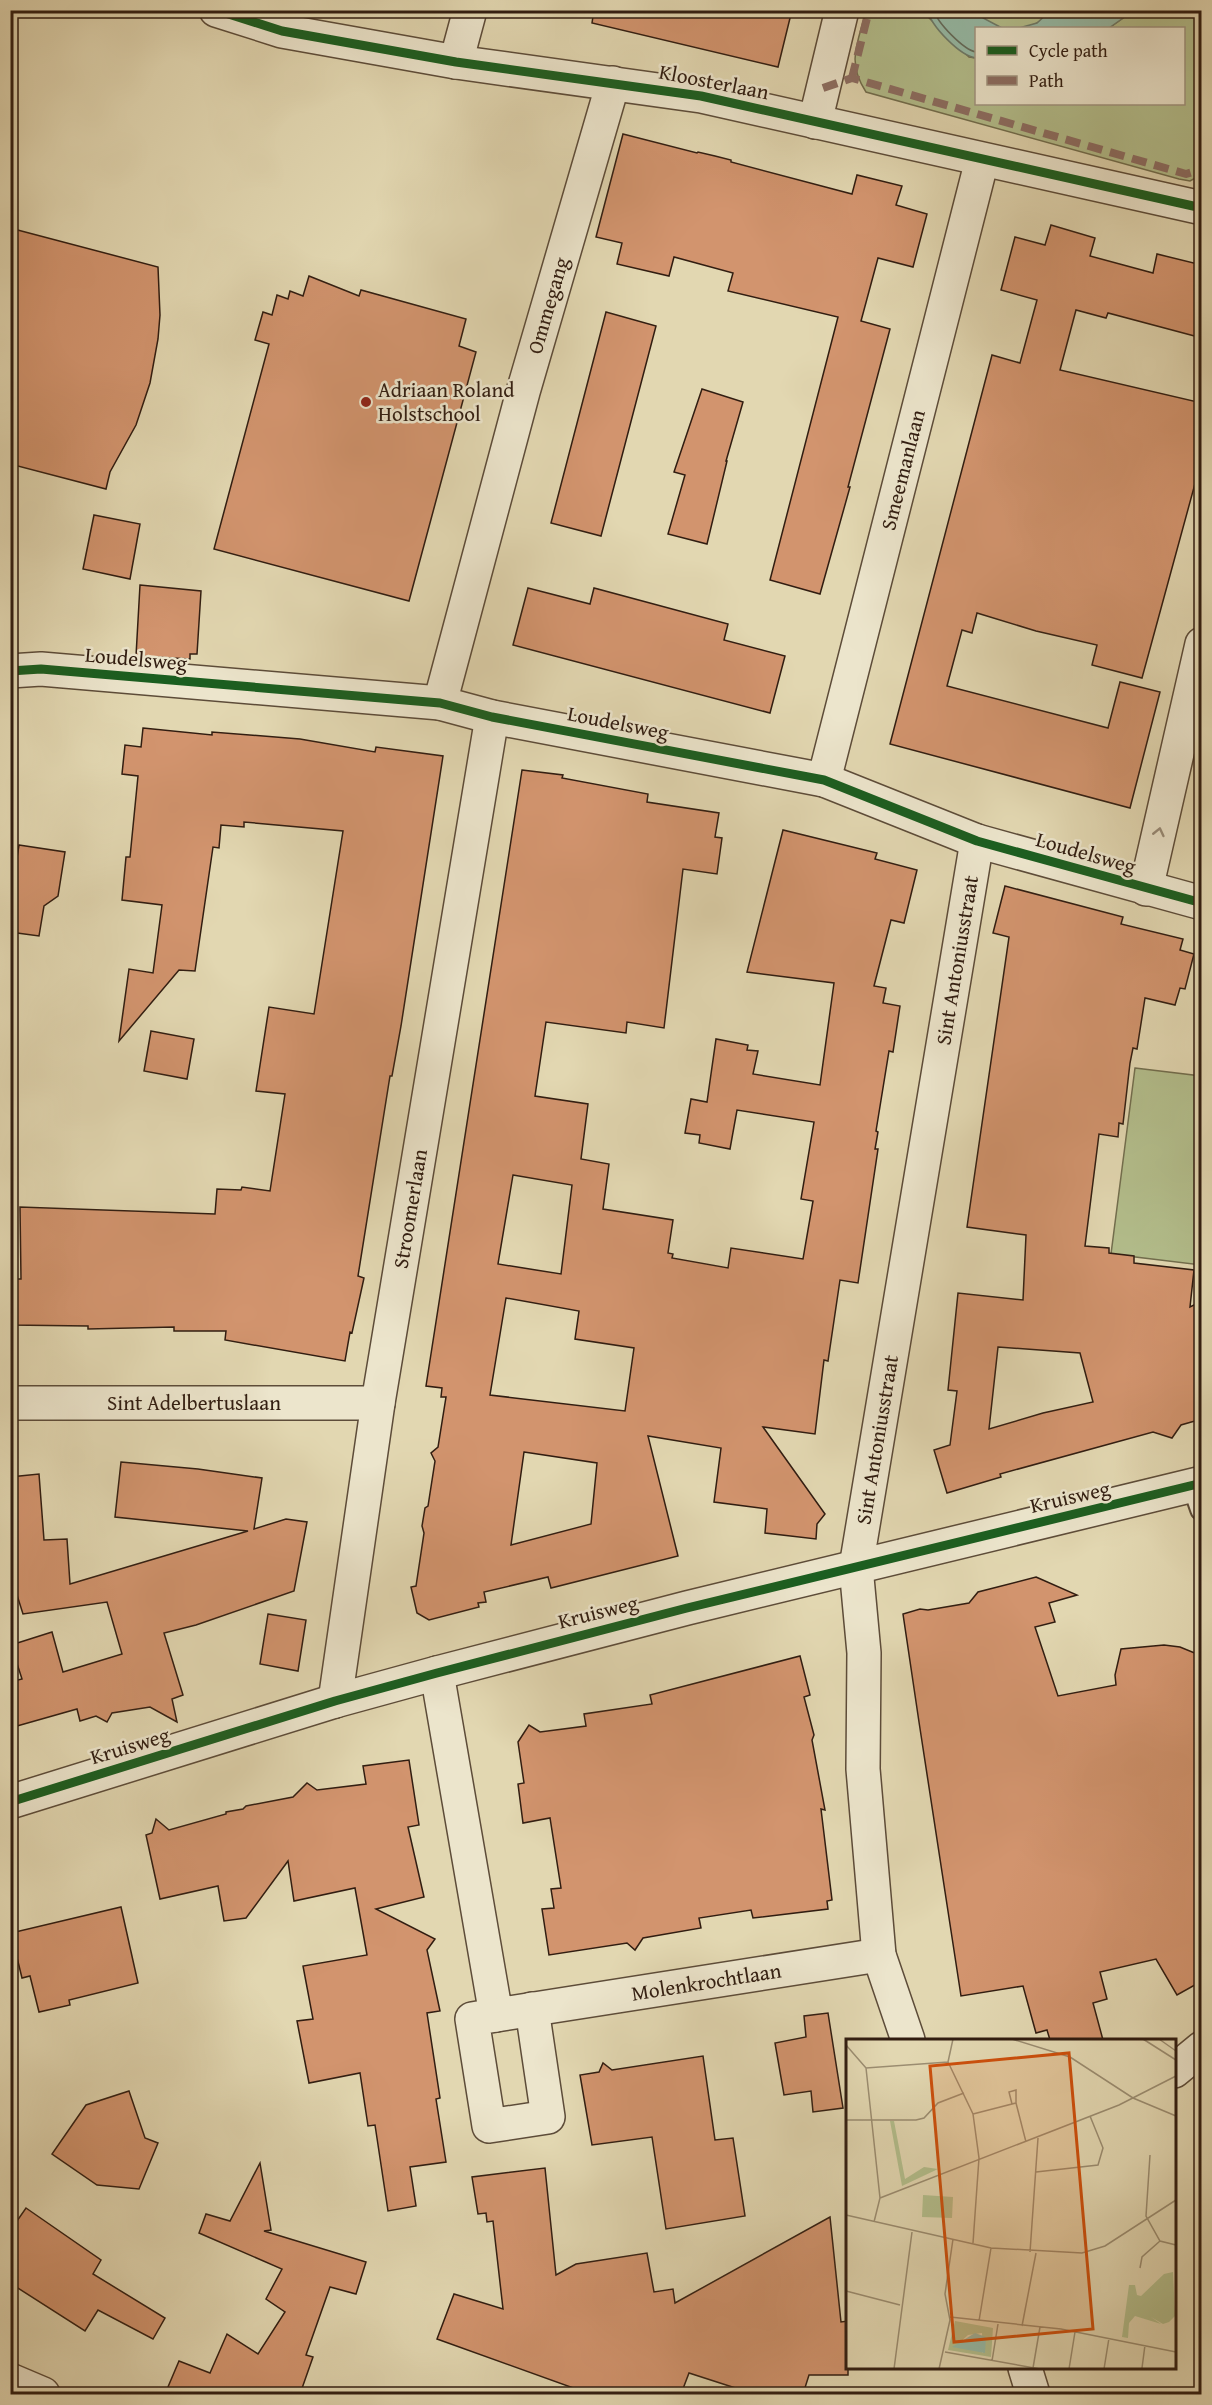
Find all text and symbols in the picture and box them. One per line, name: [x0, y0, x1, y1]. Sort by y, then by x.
legend: [975, 27, 1185, 105]
text: Cycle path: [1029, 37, 1108, 64]
street label: Kloosterlaan: [656, 56, 772, 107]
text: Path: [1029, 67, 1064, 94]
street label: Ommegang: [519, 253, 577, 357]
place label: Adriaan Roland Holstschool: [378, 374, 515, 429]
marker: Adriaan Roland Holstschool: [359, 395, 373, 409]
street label: Smeemanlaan: [872, 406, 933, 534]
street label: Loudelsweg: [84, 639, 189, 678]
street label: Loudelsweg: [565, 698, 672, 748]
street label: Loudelsweg: [1033, 824, 1140, 882]
one-way arrow: [1152, 827, 1165, 837]
street label: Sint Antoniusstraat: [927, 872, 986, 1047]
street label: Stroomerlaan: [385, 1146, 435, 1271]
street label: Sint Antoniusstraat: [847, 1352, 906, 1527]
street label: Sint Adelbertuslaan: [107, 1387, 281, 1418]
street label: Kruisweg: [1027, 1472, 1114, 1521]
street label: Kruisweg: [555, 1586, 642, 1636]
street label: Kruisweg: [86, 1719, 174, 1772]
street label: Molenkrochtlaan: [629, 1955, 784, 2009]
inset map: [846, 2039, 1176, 2369]

